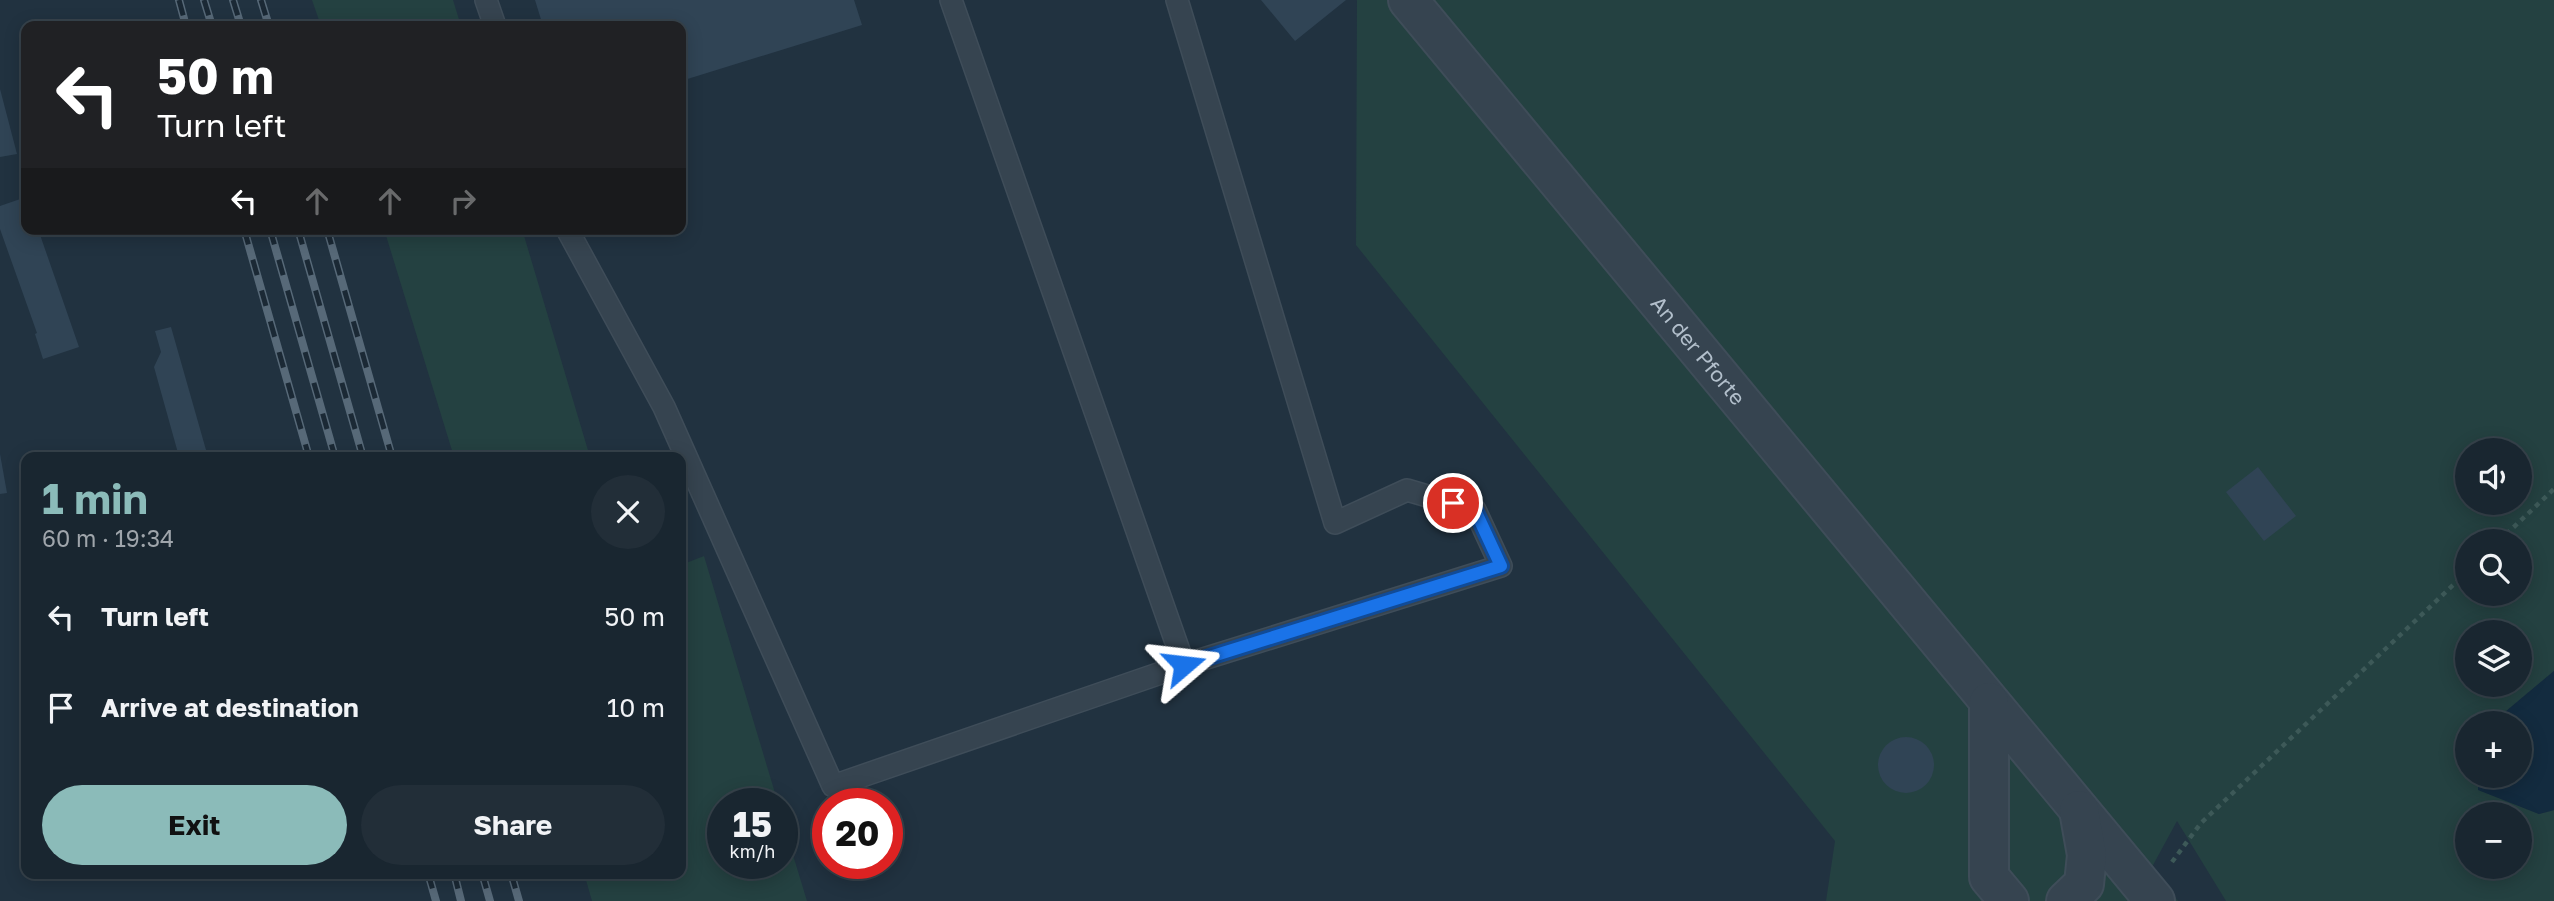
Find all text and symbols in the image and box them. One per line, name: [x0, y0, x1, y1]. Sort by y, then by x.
text: 50 m: [157, 46, 274, 105]
icon: left: [42, 49, 133, 140]
text: Turn left: [157, 106, 286, 144]
icon: left: [225, 182, 263, 220]
icon: ahead: [298, 182, 336, 220]
icon: ahead: [371, 182, 409, 220]
icon: right: [444, 182, 482, 220]
street label: An der Pforte: [1646, 290, 1751, 410]
map controls: [2455, 438, 2532, 879]
button: sound: [2455, 438, 2532, 515]
text: 1 min: [42, 473, 148, 523]
pin: [1423, 473, 1483, 533]
button: close: [591, 475, 665, 549]
icon: arrive: [1434, 484, 1472, 522]
text: 60 m · 19:34: [42, 524, 174, 552]
button: search: [2455, 529, 2532, 606]
icon: left: [42, 598, 80, 636]
text: Turn left: [101, 601, 209, 632]
text: 50 m: [604, 601, 665, 632]
button: layers: [2455, 620, 2532, 697]
position arrow: [1147, 628, 1221, 702]
icon: arrive: [42, 689, 80, 727]
text: Arrive at destination: [101, 692, 359, 723]
text: 10 m: [607, 692, 665, 723]
button: +: [2455, 711, 2532, 788]
button: Exit: [42, 785, 347, 865]
button: Share: [361, 785, 665, 865]
speed limit sign: 20: [812, 788, 903, 879]
button: −: [2455, 802, 2532, 879]
text: 15: [733, 803, 772, 845]
text: km/h: [730, 840, 775, 862]

